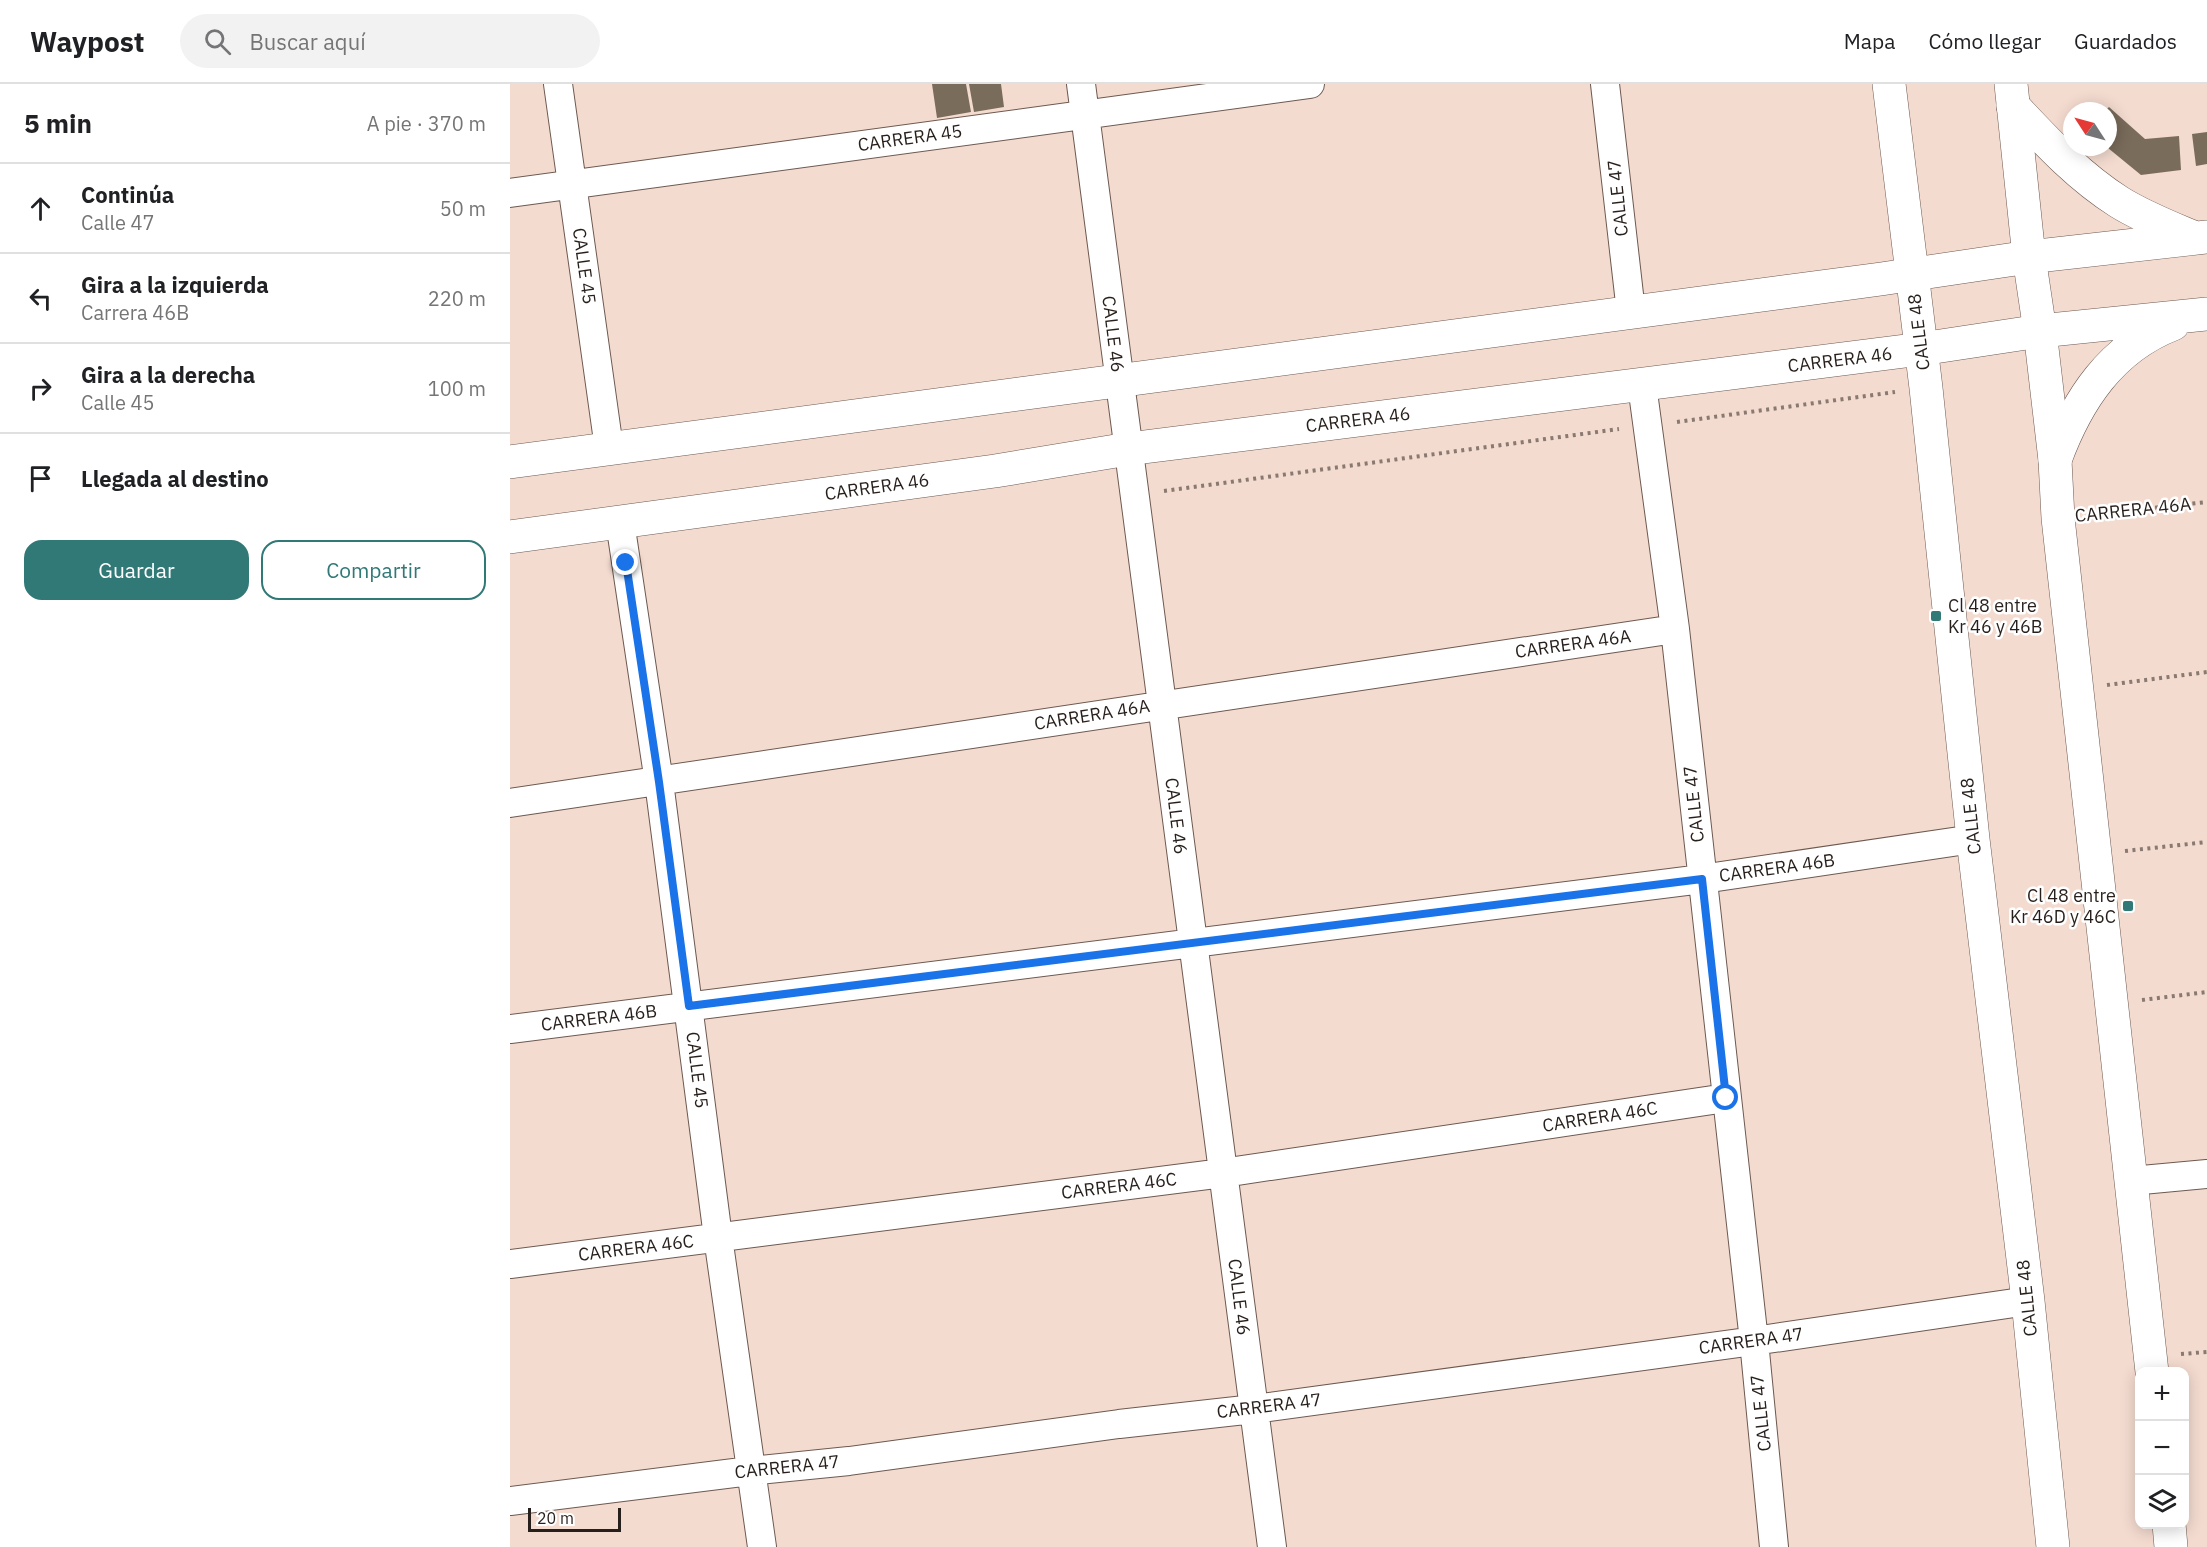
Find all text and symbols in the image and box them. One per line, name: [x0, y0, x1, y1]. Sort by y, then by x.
search box: [180, 14, 600, 68]
text: Waypost: [30, 23, 144, 60]
icon: search: [201, 25, 234, 58]
text: Buscar aquí: [249, 27, 366, 56]
text: Mapa: [1844, 27, 1895, 55]
text: Cómo llegar: [1928, 27, 2041, 55]
text: Guardados: [2074, 27, 2177, 55]
north arrow: [2063, 102, 2117, 156]
text: 5 min: [24, 106, 92, 140]
text: A pie · 370 m: [367, 110, 486, 137]
street label: CARRERA 45: [856, 119, 964, 156]
street label: CALLE 47: [1602, 159, 1633, 238]
text: Continúa: [81, 180, 174, 209]
icon: ahead: [24, 192, 57, 225]
text: 50 m: [440, 195, 486, 222]
text: Calle 47: [81, 209, 155, 236]
street label: CALLE 45: [568, 226, 601, 306]
text: Gira a la izquierda: [81, 270, 269, 299]
icon: left: [24, 282, 57, 315]
text: 220 m: [428, 285, 486, 312]
street label: CALLE 48: [1902, 292, 1935, 372]
street label: CALLE 46: [1097, 294, 1130, 374]
text: Carrera 46B: [81, 299, 189, 326]
street label: CARRERA 46: [1786, 342, 1894, 377]
text: Gira a la derecha: [81, 360, 255, 389]
icon: right: [24, 372, 57, 405]
text: 100 m: [428, 375, 486, 402]
text: Calle 45: [81, 389, 155, 416]
street label: CARRERA 46: [1304, 402, 1412, 437]
icon: arrive: [24, 462, 57, 495]
text: Llegada al destino: [81, 464, 269, 493]
street label: CARRERA 46: [823, 468, 931, 505]
street label: CARRERA 46A: [2074, 492, 2193, 527]
button: Guardar: [24, 540, 249, 600]
button: Compartir: [261, 540, 486, 600]
route end: [612, 549, 638, 575]
place label: Cl 48 entre Kr 46 y 46B: [1948, 594, 2043, 638]
marker: Cl 48 entre Kr 46 y 46B: [1929, 609, 1943, 623]
street label: CARRERA 46A: [1514, 624, 1633, 663]
street label: CARRERA 46A: [1032, 694, 1152, 735]
street label: CALLE 47: [1678, 765, 1709, 844]
street label: CALLE 46: [1160, 776, 1193, 856]
street label: CALLE 48: [1955, 777, 1986, 856]
street label: CARRERA 46B: [1717, 848, 1836, 887]
place label: Cl 48 entre Kr 46D y 46C: [2010, 884, 2116, 928]
marker: Cl 48 entre Kr 46D y 46C: [2121, 899, 2135, 913]
street label: CARRERA 46B: [540, 999, 658, 1036]
street label: CALLE 45: [681, 1030, 714, 1110]
route start: [1712, 1084, 1738, 1110]
street label: CARRERA 46C: [1541, 1096, 1659, 1137]
street label: CARRERA 46C: [1060, 1167, 1178, 1204]
street label: CARRERA 46C: [577, 1229, 695, 1266]
street label: CALLE 46: [1223, 1257, 1256, 1337]
street label: CALLE 48: [2011, 1259, 2042, 1338]
street label: CARRERA 47: [1697, 1322, 1805, 1359]
map controls: [2135, 1367, 2189, 1529]
button: +: [2135, 1367, 2189, 1421]
street label: CALLE 47: [1745, 1374, 1776, 1453]
street label: CARRERA 47: [1215, 1388, 1323, 1423]
button: −: [2135, 1421, 2189, 1475]
street label: CARRERA 47: [733, 1450, 840, 1483]
button: layers: [2135, 1475, 2189, 1529]
scale bar: [528, 1505, 621, 1532]
text: 20 m: [537, 1508, 574, 1528]

